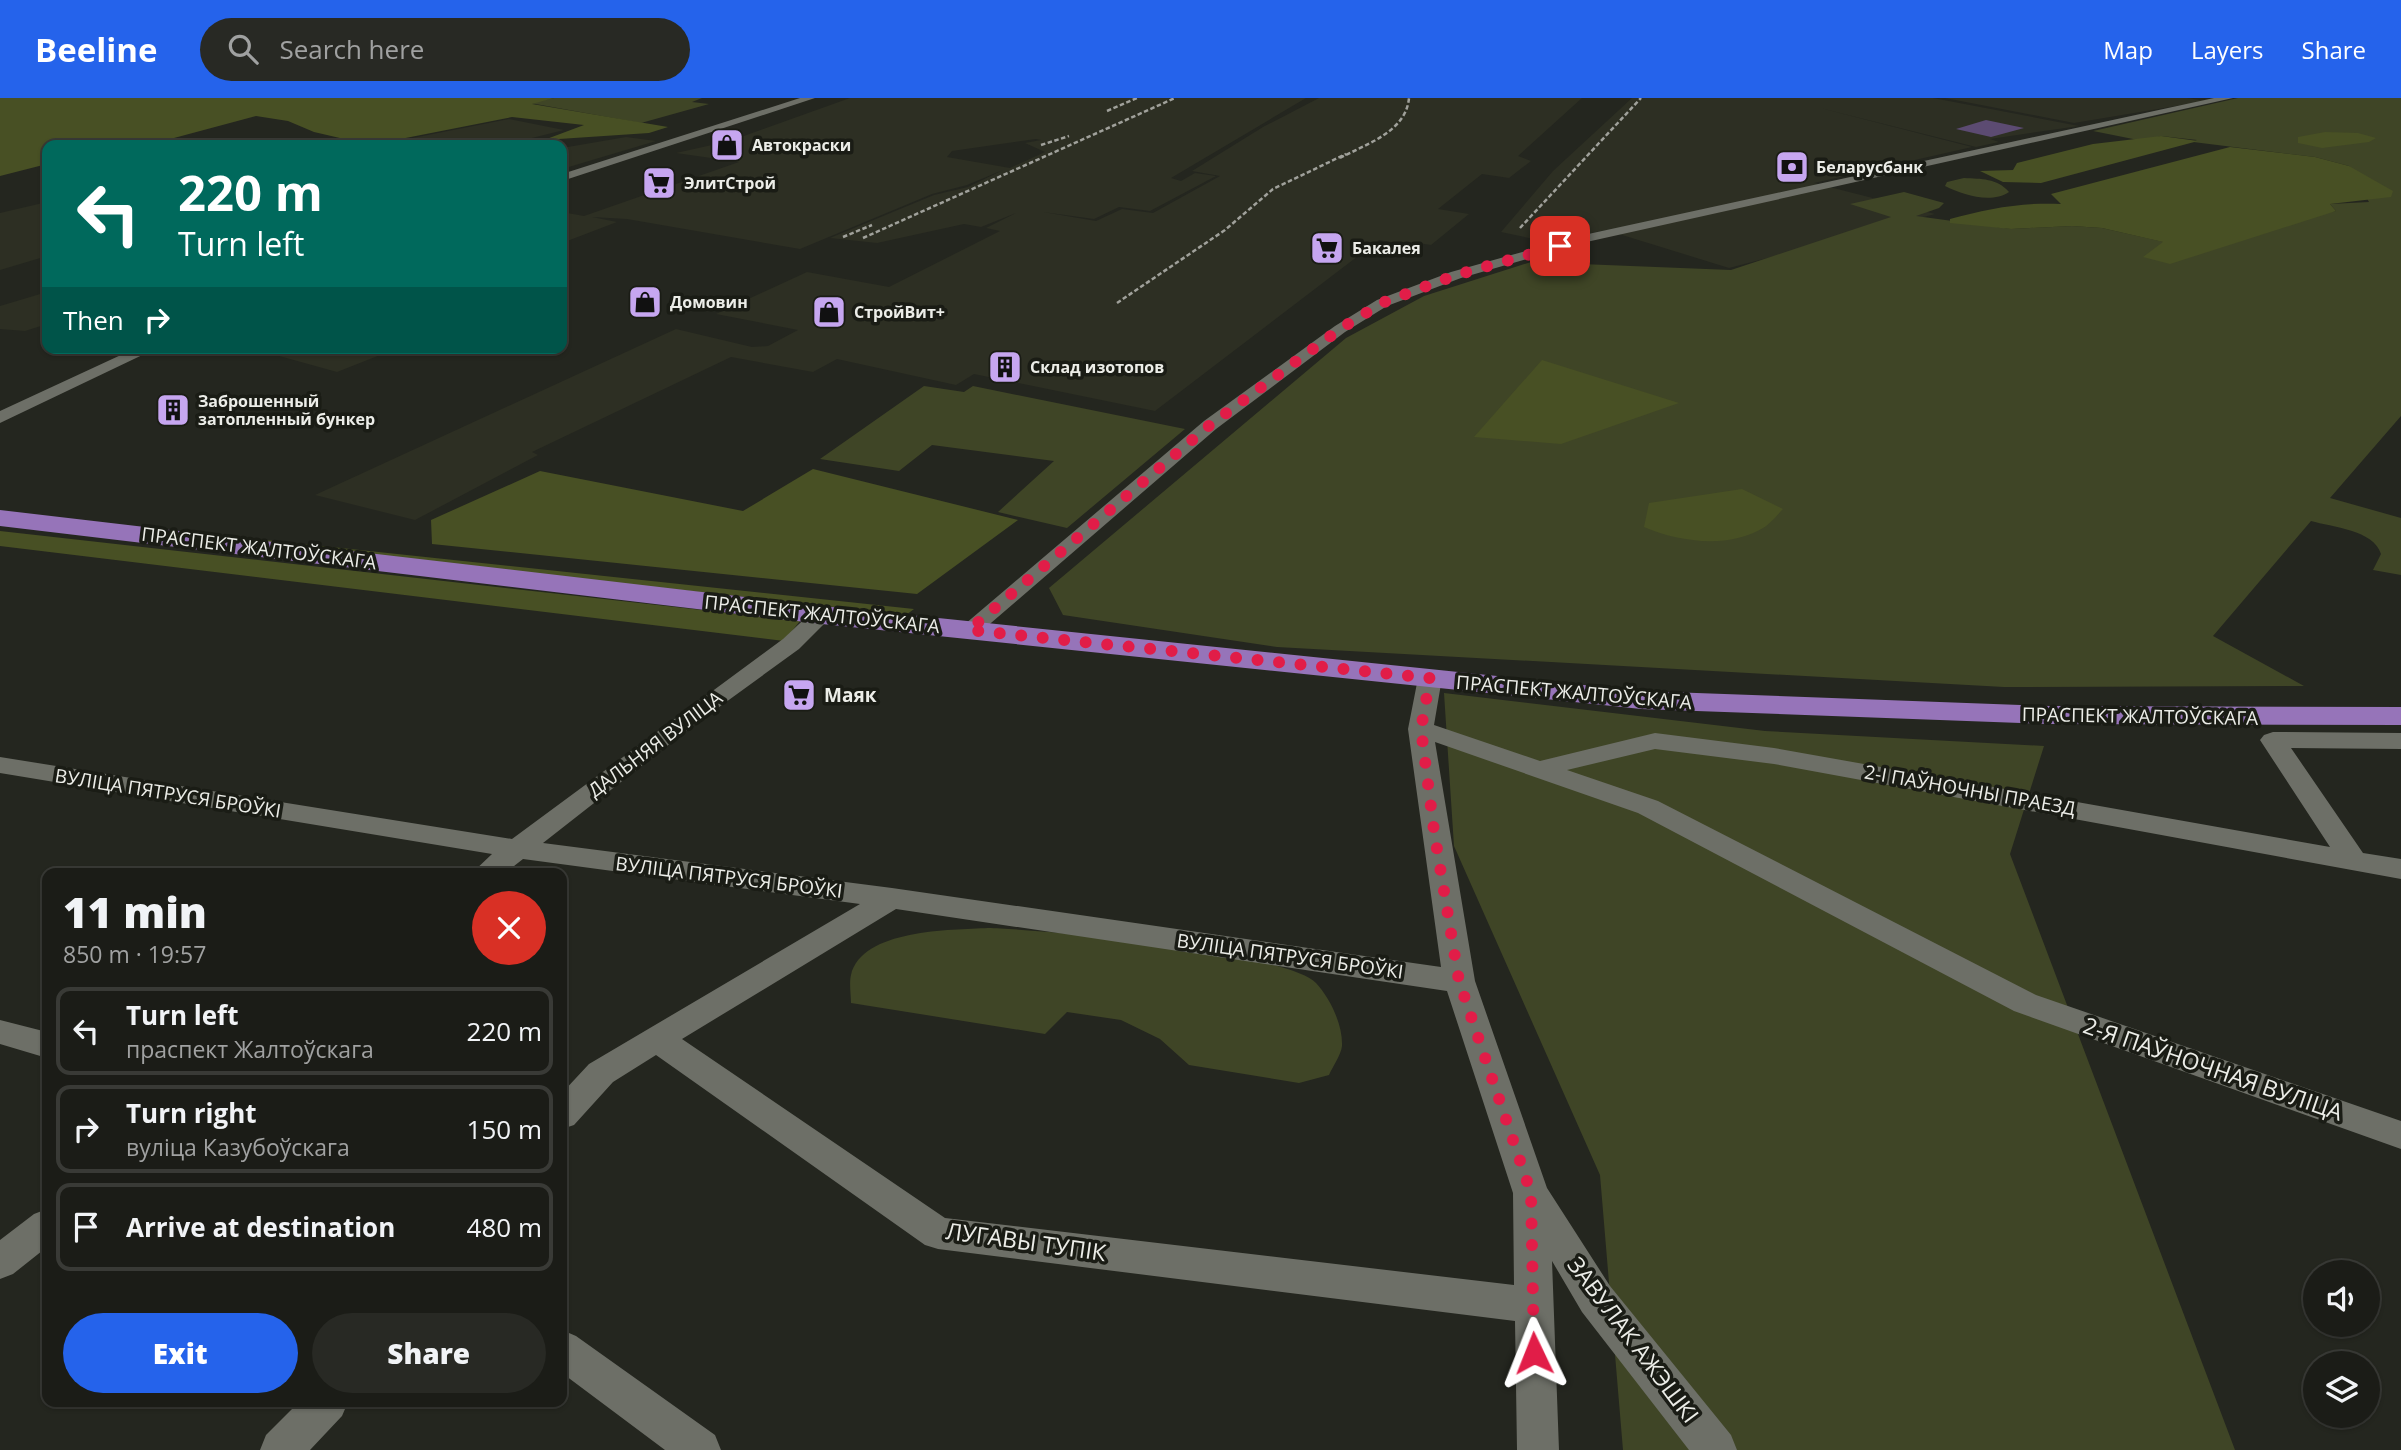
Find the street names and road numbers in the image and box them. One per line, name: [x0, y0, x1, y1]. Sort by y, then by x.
street label: ПРАСПЕКТ ЖАЛТОЎСКАГА: [140, 521, 378, 575]
street label: ПРАСПЕКТ ЖАЛТОЎСКАГА: [703, 589, 941, 639]
street label: ПРАСПЕКТ ЖАЛТОЎСКАГА: [1455, 669, 1693, 715]
street label: ДАЛЬНЯЯ ВУЛІЦА: [582, 685, 728, 803]
street label: ПРАСПЕКТ ЖАЛТОЎСКАГА: [2022, 701, 2258, 731]
street label: 2-І ПАЎНОЧНЫ ПРАЕЗД: [1862, 759, 2078, 821]
street label: ВУЛІЦА ПЯТРУСЯ БРОЎКІ: [53, 762, 283, 824]
street label: ВУЛІЦА ПЯТРУСЯ БРОЎКІ: [614, 850, 844, 904]
street label: ВУЛІЦА ПЯТРУСЯ БРОЎКІ: [1175, 927, 1405, 985]
street label: 2-Я ПАЎНОЧНАЯ ВУЛІЦА: [2079, 1009, 2348, 1128]
street label: ЛУГАВЫ ТУПІК: [944, 1214, 1109, 1268]
street label: ЗАВУЛАК АЖЭШКІ: [1561, 1250, 1707, 1429]

